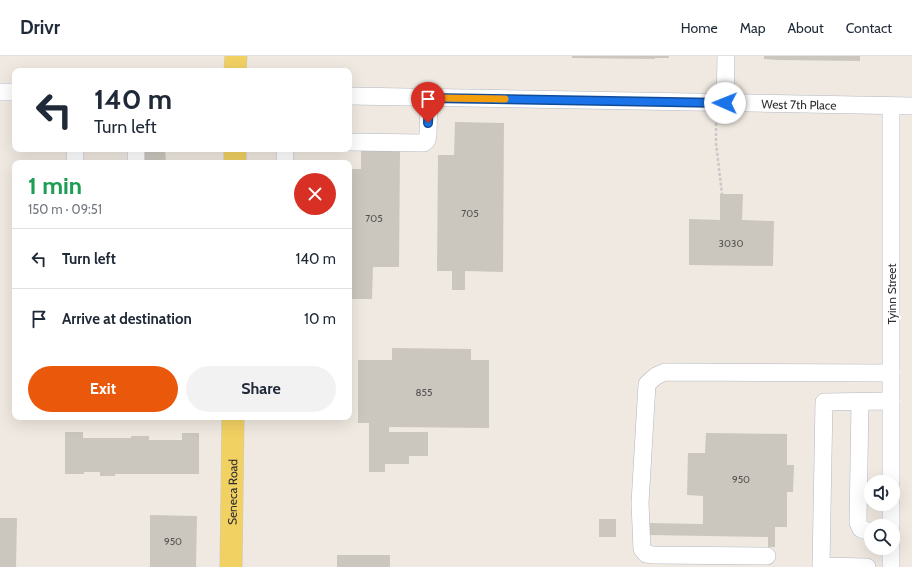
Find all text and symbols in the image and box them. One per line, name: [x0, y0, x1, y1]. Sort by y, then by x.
text: Drivr: [20, 16, 60, 39]
text: Home: [681, 19, 718, 37]
text: Map: [740, 19, 765, 37]
text: About: [787, 19, 824, 37]
text: Contact: [846, 19, 892, 37]
text: 140 m: [94, 82, 172, 116]
pin: [411, 82, 445, 123]
position arrow: [704, 82, 746, 124]
icon: left: [28, 84, 80, 136]
icon: arrive: [417, 88, 439, 110]
street label: West 7th Place: [761, 96, 837, 112]
text: Turn left: [94, 116, 157, 138]
text: 1 min: [28, 171, 82, 200]
button: close: [294, 173, 336, 215]
text: 150 m · 09:51: [28, 201, 102, 217]
house number: 705: [461, 207, 479, 220]
house number: 705: [365, 212, 383, 225]
house number: 3030: [719, 237, 743, 250]
icon: left: [28, 248, 50, 270]
text: Turn left: [62, 250, 116, 268]
text: 140 m: [295, 250, 336, 268]
street label: Tyinn Street: [884, 264, 899, 324]
icon: arrive: [28, 308, 50, 330]
text: Arrive at destination: [62, 310, 192, 328]
text: 10 m: [304, 310, 336, 328]
button: Exit: [28, 366, 178, 412]
button: Share: [186, 366, 336, 412]
house number: 855: [416, 386, 432, 399]
street label: Seneca Road: [224, 459, 240, 525]
house number: 950: [732, 473, 750, 486]
map controls: [864, 475, 900, 555]
button: sound: [864, 475, 900, 511]
button: search: [864, 519, 900, 555]
house number: 950: [164, 535, 182, 548]

